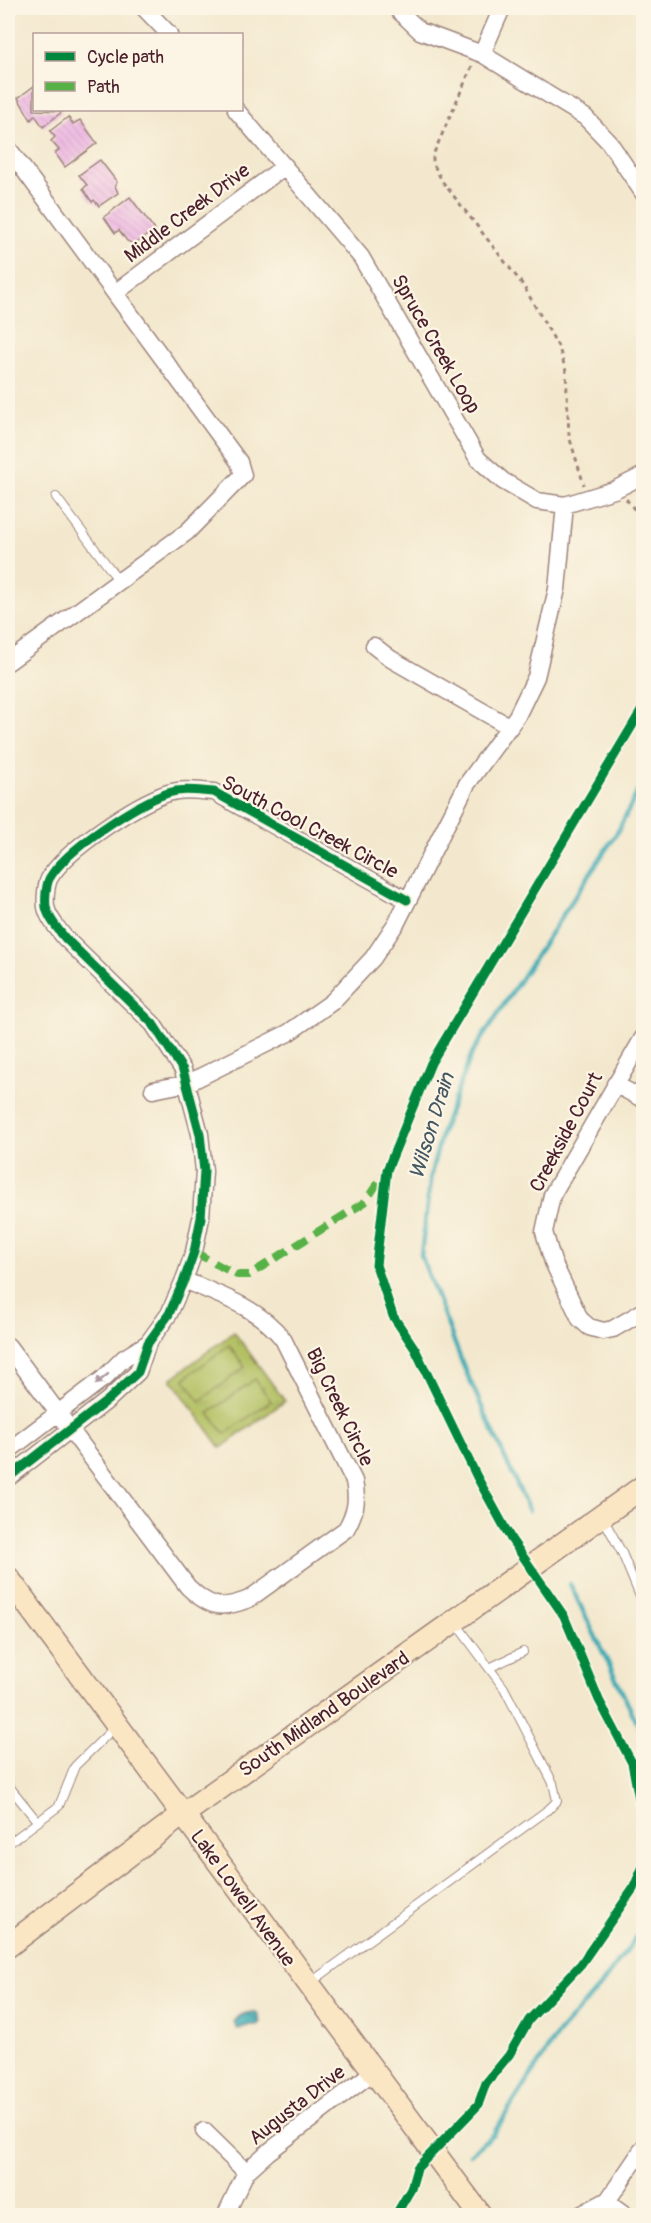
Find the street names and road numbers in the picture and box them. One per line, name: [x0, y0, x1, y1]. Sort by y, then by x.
street label: Middle Creek Drive: [119, 158, 255, 268]
street label: Spruce Creek Loop: [386, 270, 486, 418]
street label: South Cool Creek Circle: [217, 770, 403, 884]
street label: Creekside Court: [524, 1067, 609, 1196]
street label: Big Creek Circle: [301, 1344, 379, 1470]
street label: South Midland Boulevard: [234, 1646, 414, 1782]
street label: Lake Lowell Avenue: [185, 1824, 301, 1972]
street label: Augusta Drive: [244, 2059, 350, 2150]

